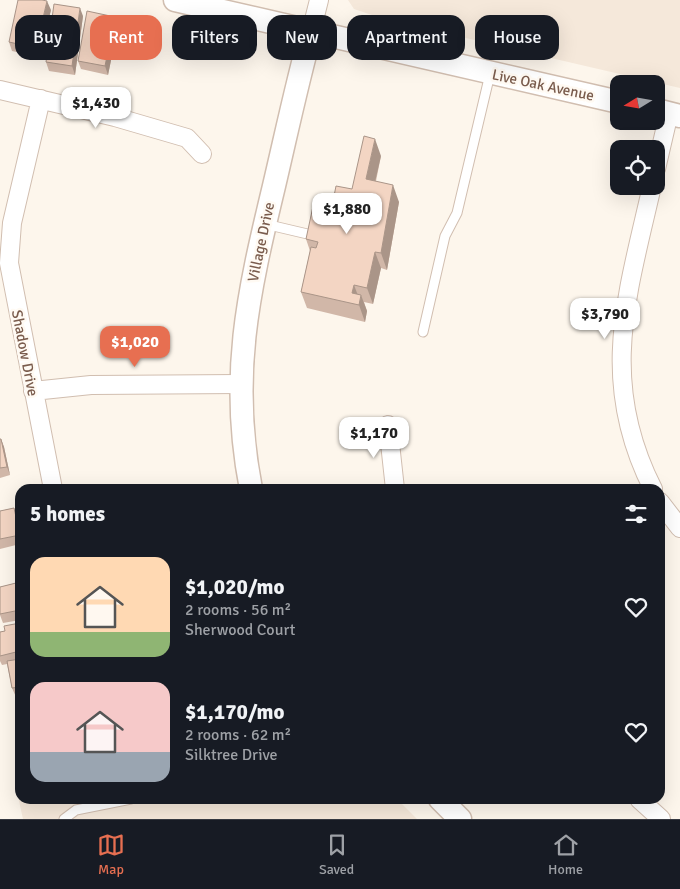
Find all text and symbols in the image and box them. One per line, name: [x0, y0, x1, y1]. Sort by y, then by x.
chip: Buy: [15, 15, 80, 60]
chip: Rent: [90, 15, 162, 60]
chip: Filters: [172, 15, 257, 60]
chip: New: [267, 15, 337, 60]
chip: Apartment: [347, 15, 465, 60]
chip: House: [475, 15, 559, 60]
street label: Live Oak Avenue: [490, 65, 596, 105]
north arrow: [610, 75, 665, 130]
map controls: [610, 75, 665, 195]
pin: $1,430: [55, 86, 137, 129]
text: $1,430: [72, 93, 120, 113]
button: locate: [610, 140, 665, 195]
pin: $1,880: [306, 192, 388, 235]
text: $1,880: [323, 199, 371, 219]
street label: Village Drive: [244, 200, 278, 284]
pin: $3,790: [564, 298, 646, 340]
text: $3,790: [581, 304, 629, 324]
street label: Shadow Drive: [8, 308, 42, 398]
pin: $1,020: [94, 326, 176, 368]
text: $1,020: [111, 332, 159, 352]
pin: $1,170: [333, 416, 415, 459]
text: $1,170: [350, 423, 398, 443]
icon: filters: [622, 500, 650, 528]
text: 5 homes: [30, 501, 105, 527]
text: $1,020/mo: [185, 574, 284, 600]
icon: home: [70, 577, 130, 637]
icon: heart: [622, 593, 650, 621]
text: 2 rooms · 56 m²: [185, 600, 291, 620]
text: Sherwood Court: [185, 620, 295, 640]
text: $1,170/mo: [185, 699, 284, 725]
icon: home: [70, 702, 130, 762]
icon: heart: [622, 718, 650, 746]
text: 2 rooms · 62 m²: [185, 725, 291, 745]
text: Silktree Drive: [185, 745, 277, 765]
tab: Map: [97, 831, 125, 878]
tab: Saved: [319, 831, 354, 878]
tab: Home: [548, 831, 583, 878]

